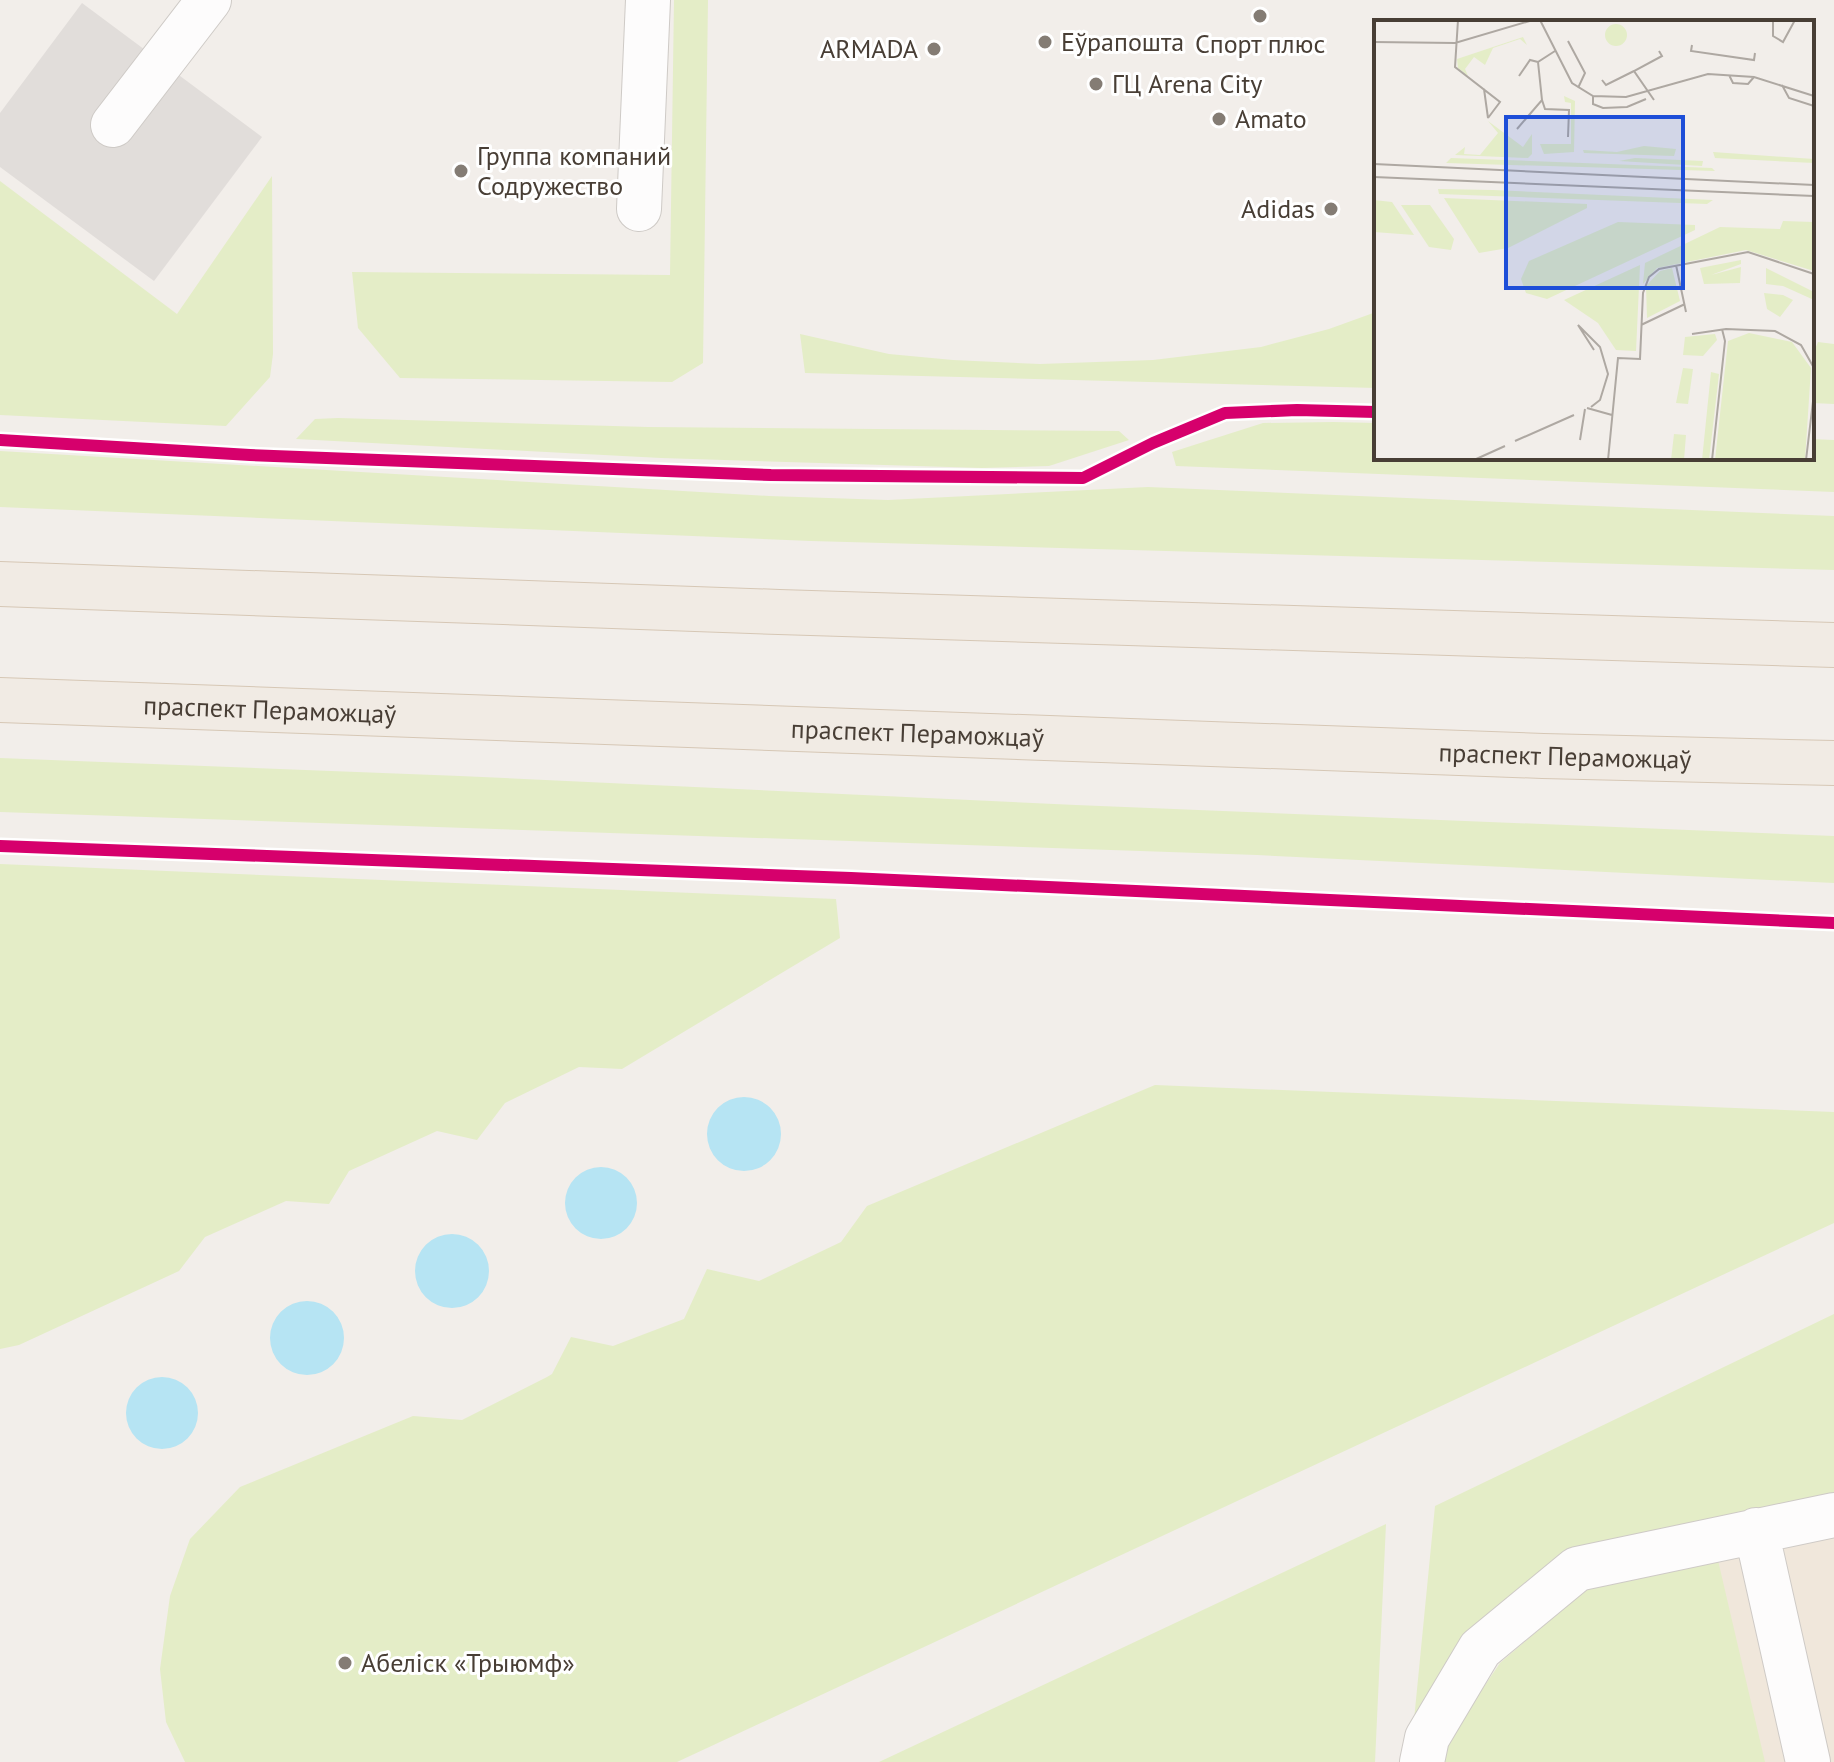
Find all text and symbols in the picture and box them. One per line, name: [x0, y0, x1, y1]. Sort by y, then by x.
marker: Спорт плюс: [1251, 7, 1269, 25]
inset map: [1374, 20, 1814, 460]
place label: Еўрапошта: [1061, 25, 1184, 58]
place label: Спорт плюс: [1195, 27, 1325, 60]
place label: ARMADA: [820, 32, 918, 65]
marker: Еўрапошта: [1036, 33, 1054, 51]
marker: ARMADA: [925, 40, 943, 58]
place label: ГЦ Arena City: [1112, 67, 1262, 100]
marker: ГЦ Arena City: [1087, 75, 1105, 93]
place label: Amato: [1235, 102, 1307, 135]
marker: Amato: [1210, 110, 1228, 128]
place label: Группа компаний Содружество: [477, 139, 671, 202]
marker: Группа компаний Содружество: [452, 162, 470, 180]
place label: Adidas: [1241, 192, 1315, 225]
marker: Adidas: [1322, 200, 1340, 218]
street label: праспект Пераможцаў: [143, 688, 397, 730]
street label: праспект Пераможцаў: [790, 712, 1044, 754]
street label: праспект Пераможцаў: [1438, 735, 1692, 776]
place label: Абеліск «Трыюмф»: [361, 1646, 575, 1679]
marker: Абеліск «Трыюмф»: [336, 1654, 354, 1672]

